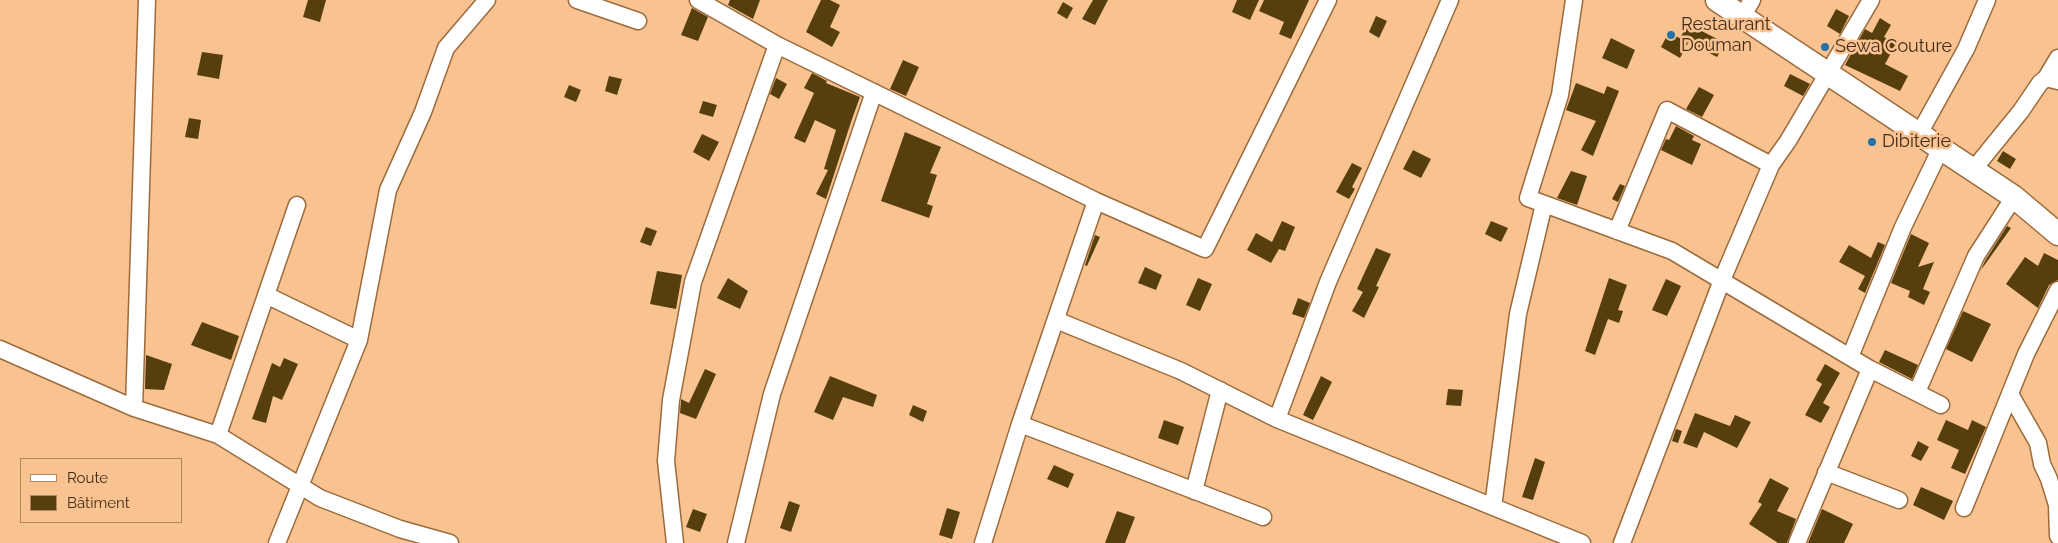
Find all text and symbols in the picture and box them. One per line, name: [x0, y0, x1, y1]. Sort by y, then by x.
place label: Restaurant Douman: [1681, 14, 1771, 56]
marker: Restaurant Douman: [1665, 29, 1677, 41]
place label: Sewa Couture: [1835, 36, 1952, 58]
marker: Sewa Couture: [1819, 41, 1831, 53]
place label: Dibiterie: [1882, 131, 1951, 153]
marker: Dibiterie: [1866, 136, 1878, 148]
legend: [20, 458, 182, 523]
text: Route: [67, 469, 108, 487]
text: Bâtiment: [67, 494, 130, 512]

